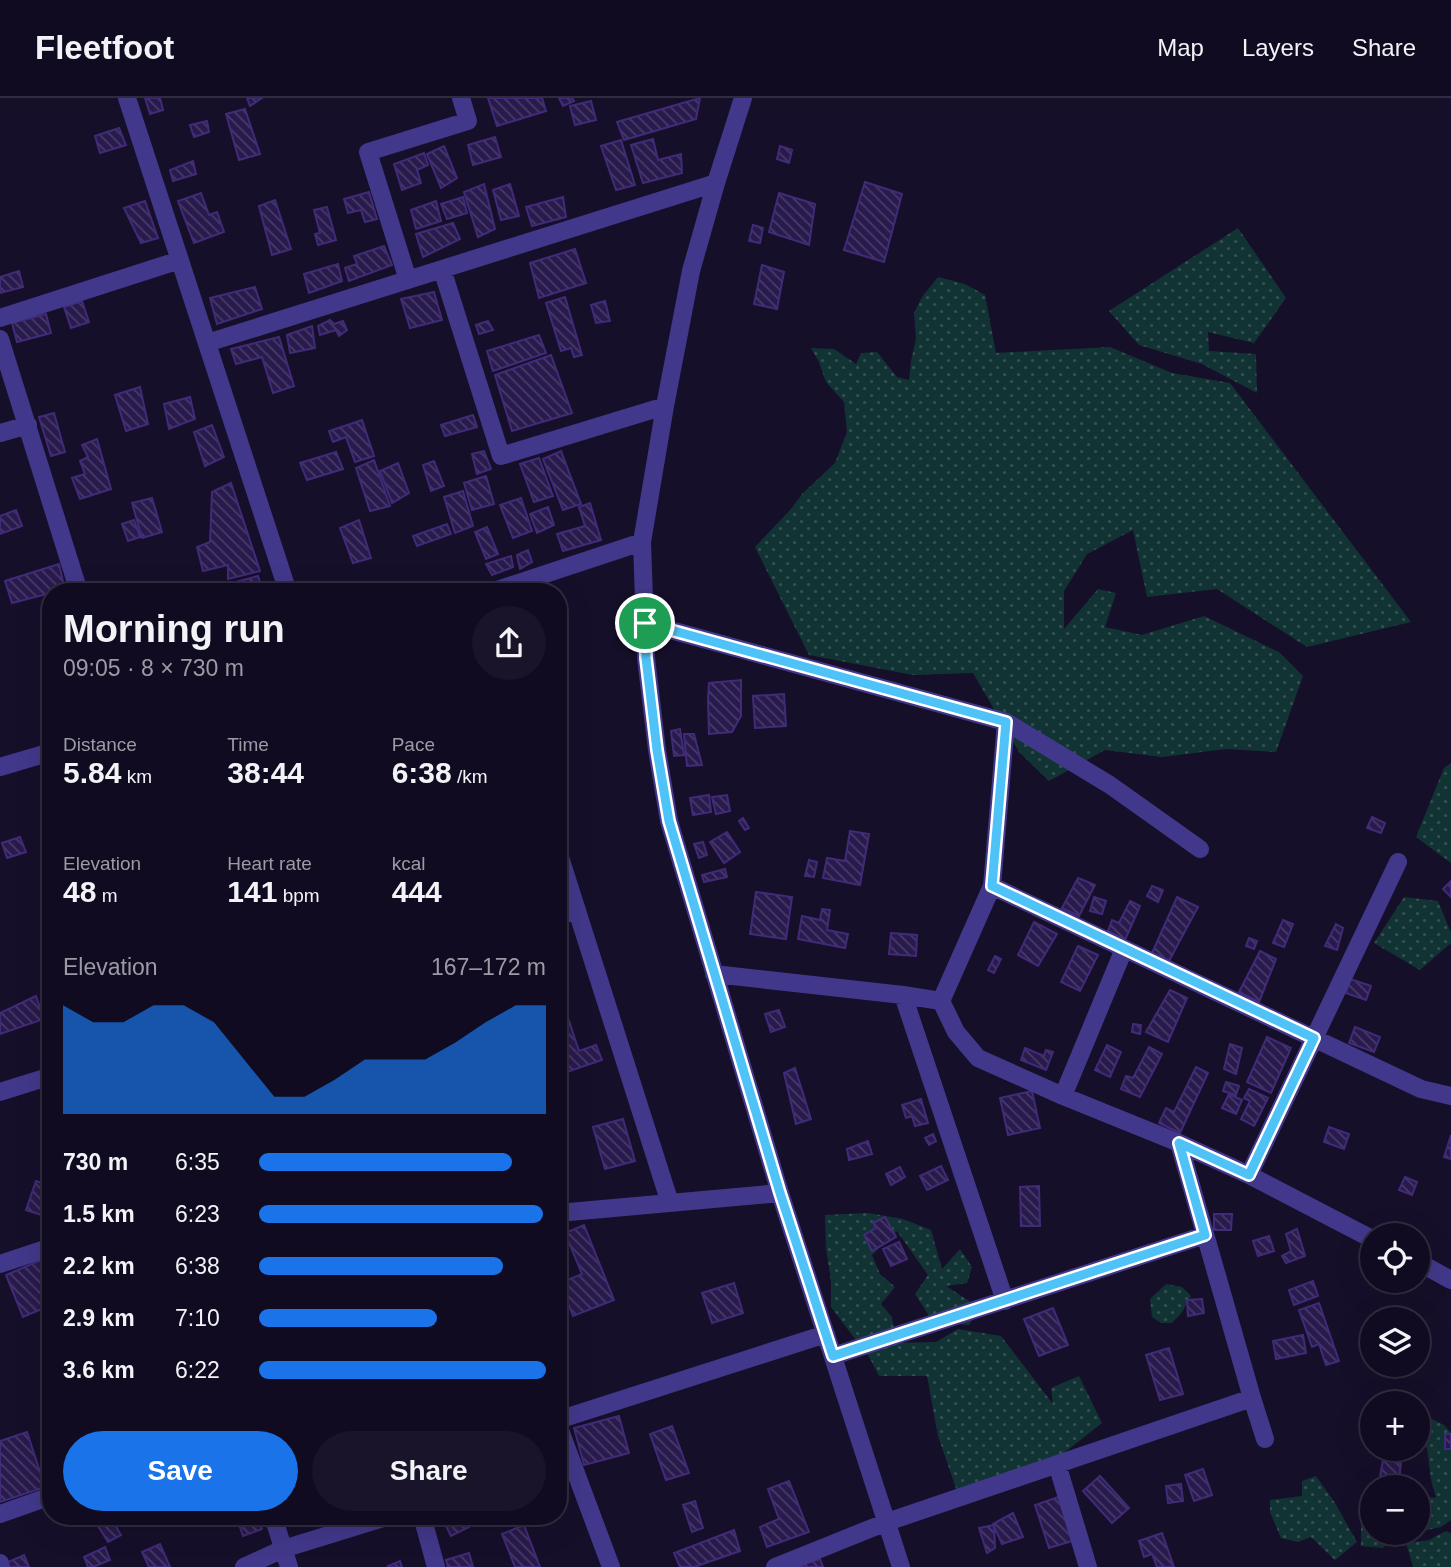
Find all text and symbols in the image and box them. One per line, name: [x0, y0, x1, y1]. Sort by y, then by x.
text: Fleetfoot: [35, 29, 174, 66]
text: Map: [1157, 34, 1204, 61]
text: Layers: [1242, 34, 1314, 61]
text: Share: [1352, 34, 1416, 61]
pin: [615, 593, 675, 653]
icon: arrive: [626, 604, 664, 642]
button: share: [472, 606, 546, 680]
text: Morning run: [63, 608, 285, 650]
text: 09:05 · 8 × 730 m: [63, 655, 244, 681]
text: Distance: [63, 734, 137, 755]
text: Time: [227, 734, 269, 755]
text: Pace: [392, 734, 435, 755]
text: 5.84: [63, 756, 121, 789]
text: 38:44: [227, 756, 304, 789]
text: 6:38: [392, 756, 452, 789]
text: km: [121, 766, 152, 787]
text: /km: [452, 766, 488, 787]
text: Elevation: [63, 853, 141, 874]
text: Heart rate: [227, 853, 312, 874]
text: kcal: [392, 853, 425, 874]
text: 48: [63, 875, 96, 908]
text: 141: [227, 875, 277, 908]
text: 444: [392, 875, 442, 908]
text: m: [96, 885, 117, 906]
text: bpm: [277, 885, 320, 906]
text: Elevation: [63, 954, 158, 980]
text: 167–172 m: [431, 954, 546, 980]
text: 730 m: [63, 1149, 128, 1175]
text: 6:35: [175, 1149, 220, 1175]
text: 1.5 km: [63, 1201, 135, 1227]
text: 6:23: [175, 1201, 220, 1227]
map controls: [1360, 1223, 1430, 1545]
button: locate: [1360, 1223, 1430, 1293]
text: 2.2 km: [63, 1253, 135, 1279]
text: 6:38: [175, 1253, 220, 1279]
text: 2.9 km: [63, 1305, 135, 1331]
text: 7:10: [175, 1305, 220, 1331]
button: layers: [1360, 1307, 1430, 1377]
text: 3.6 km: [63, 1357, 135, 1383]
text: 6:22: [175, 1357, 220, 1383]
button: +: [1360, 1391, 1430, 1461]
button: Save: [63, 1431, 298, 1511]
button: Share: [312, 1431, 546, 1511]
button: −: [1360, 1475, 1430, 1545]

